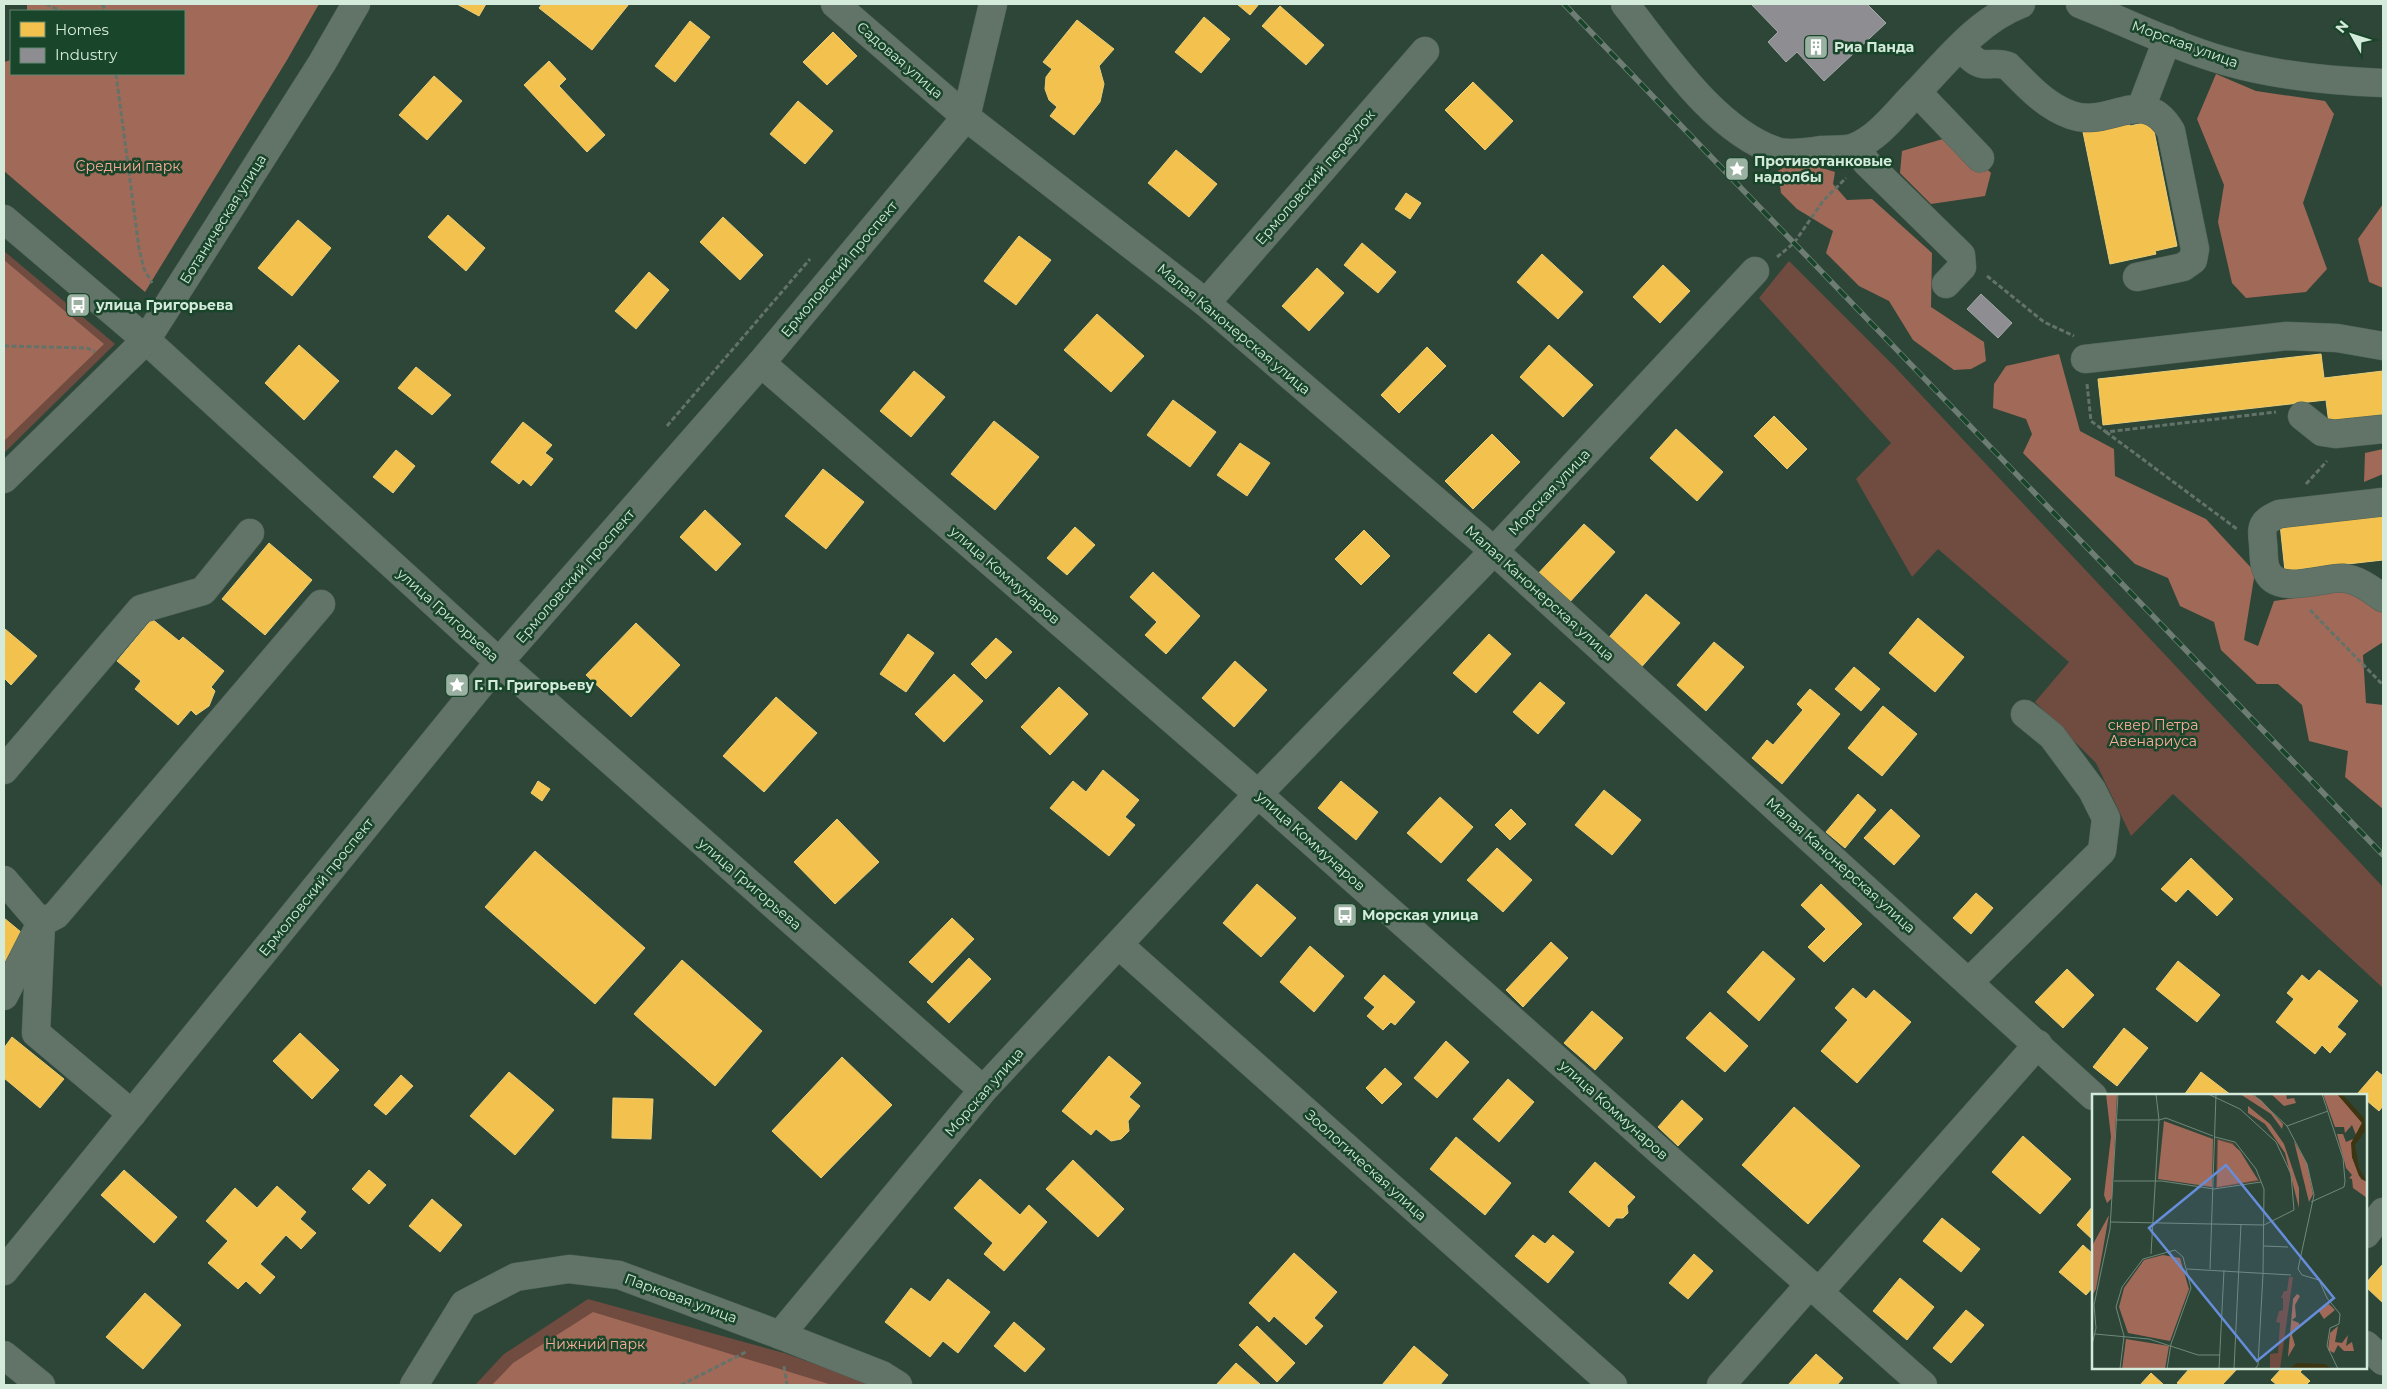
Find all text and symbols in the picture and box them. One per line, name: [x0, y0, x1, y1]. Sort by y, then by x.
legend: [10, 10, 185, 75]
north arrow: [2327, 10, 2377, 60]
street label: Морская улица: [2129, 16, 2241, 72]
text: N: [2331, 17, 2352, 37]
street label: Садовая улица: [853, 18, 947, 102]
text: Homes: [55, 20, 109, 39]
building icon: Риа Панда: [1803, 34, 1829, 60]
place label: Риа Панда: [1834, 38, 1914, 56]
text: Industry: [55, 45, 118, 64]
street label: Ермоловский переулок: [1251, 106, 1379, 248]
street label: Ботаническая улица: [176, 151, 270, 287]
place label: Противотанковые надолбы: [1754, 152, 1892, 186]
place icon: Противотанковые надолбы: [1724, 156, 1750, 182]
park label: Средний парк: [76, 157, 180, 175]
street label: Ермоловский проспект: [777, 197, 902, 341]
street label: Малая Канонерская улица: [1154, 260, 1314, 398]
bus stop icon: улица Григорьева: [65, 292, 91, 318]
place label: улица Григорьева: [95, 296, 233, 314]
street label: Морская улица: [1504, 445, 1594, 539]
street label: Ермоловский проспект: [512, 505, 639, 647]
street label: Малая Канонерская улица: [1462, 521, 1618, 665]
street label: улица Коммунаров: [945, 522, 1064, 628]
street label: улица Григорьева: [393, 564, 503, 666]
place icon: Г. П. Григорьеву: [444, 672, 470, 698]
place label: Г. П. Григорьеву: [474, 676, 594, 694]
park label: сквер Петра Авенариуса: [2108, 716, 2198, 750]
street label: улица Коммунаров: [1252, 787, 1369, 895]
street label: Малая Канонерская улица: [1763, 793, 1919, 937]
street label: Ермоловский проспект: [255, 814, 378, 960]
street label: улица Григорьева: [694, 834, 805, 934]
bus stop icon: Морская улица: [1332, 902, 1358, 928]
place label: Морская улица: [1362, 906, 1478, 924]
street label: Морская улица: [941, 1044, 1027, 1140]
street label: улица Коммунаров: [1555, 1056, 1672, 1164]
inset map: [2092, 1094, 2367, 1369]
street label: Зоологическая улица: [1301, 1106, 1431, 1224]
street label: Парковая улица: [622, 1269, 740, 1327]
park label: Нижний парк: [545, 1335, 645, 1353]

